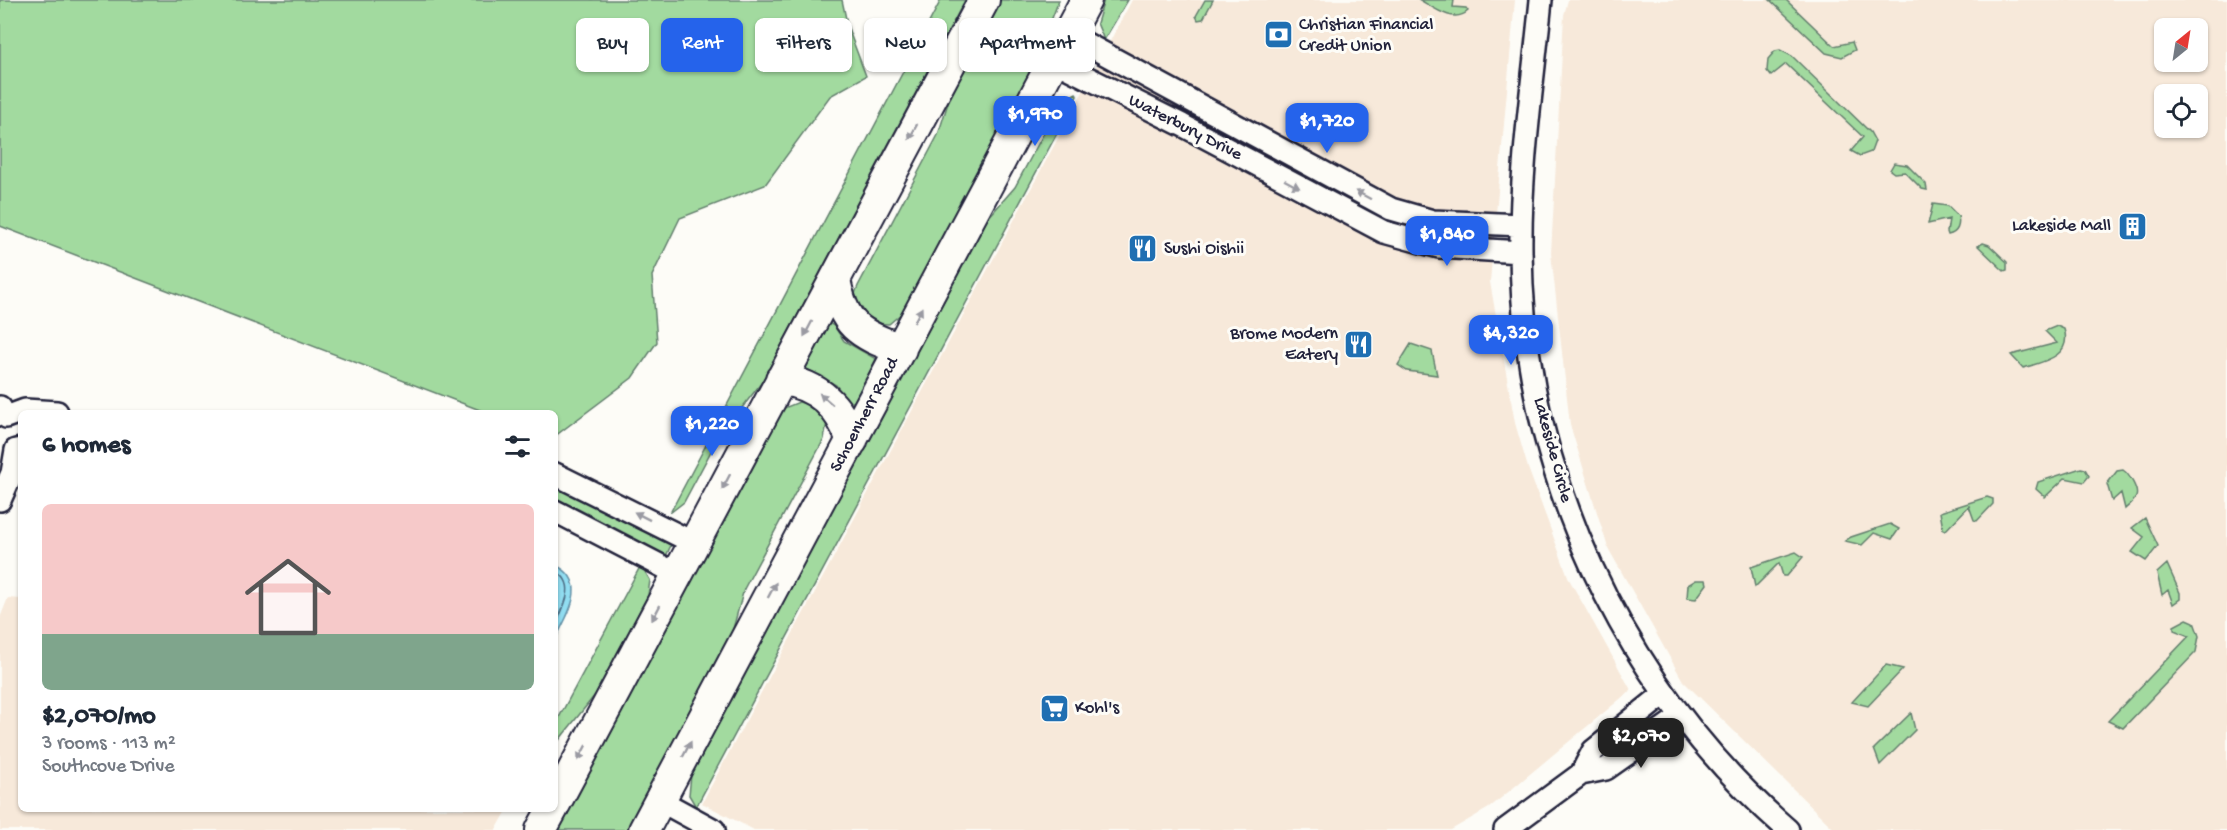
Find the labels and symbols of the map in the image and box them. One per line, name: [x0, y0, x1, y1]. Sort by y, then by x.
place label: Christian Financial Credit Union: [1299, 15, 1434, 57]
north arrow: [2154, 18, 2208, 72]
bank icon: Christian Financial Credit Union: [1262, 19, 1294, 51]
street label: Waterbury Drive: [1125, 90, 1246, 166]
pin: $1,970: [986, 96, 1084, 147]
pin: $1,720: [1278, 103, 1376, 154]
one-way arrow: [908, 124, 918, 141]
one-way arrow: [1284, 179, 1301, 189]
one-way arrow: [1354, 190, 1371, 200]
building icon: Lakeside Mall: [2116, 210, 2148, 242]
pin: $1,840: [1398, 216, 1496, 267]
place label: Lakeside Mall: [2012, 216, 2111, 237]
restaurant icon: Sushi Oishii: [1127, 233, 1159, 265]
place label: Sushi Oishii: [1164, 239, 1244, 260]
one-way arrow: [913, 306, 923, 323]
pin: $4,320: [1462, 315, 1560, 366]
one-way arrow: [803, 321, 813, 338]
place label: Brome Modern Eatery: [1229, 324, 1338, 366]
restaurant icon: Brome Modern Eatery: [1343, 328, 1375, 360]
street label: Schoenherr Road: [826, 353, 905, 476]
one-way arrow: [819, 392, 834, 405]
street label: Lakeside Circle: [1528, 395, 1576, 506]
pin: $1,220: [663, 406, 761, 457]
one-way arrow: [721, 474, 731, 491]
one-way arrow: [633, 511, 650, 521]
one-way arrow: [767, 581, 777, 598]
one-way arrow: [651, 605, 661, 622]
supermarket icon: Kohl's: [1038, 692, 1070, 724]
place label: Kohl's: [1075, 698, 1120, 719]
pin: $2,070: [1592, 718, 1690, 769]
one-way arrow: [681, 740, 691, 758]
one-way arrow: [577, 745, 587, 762]

